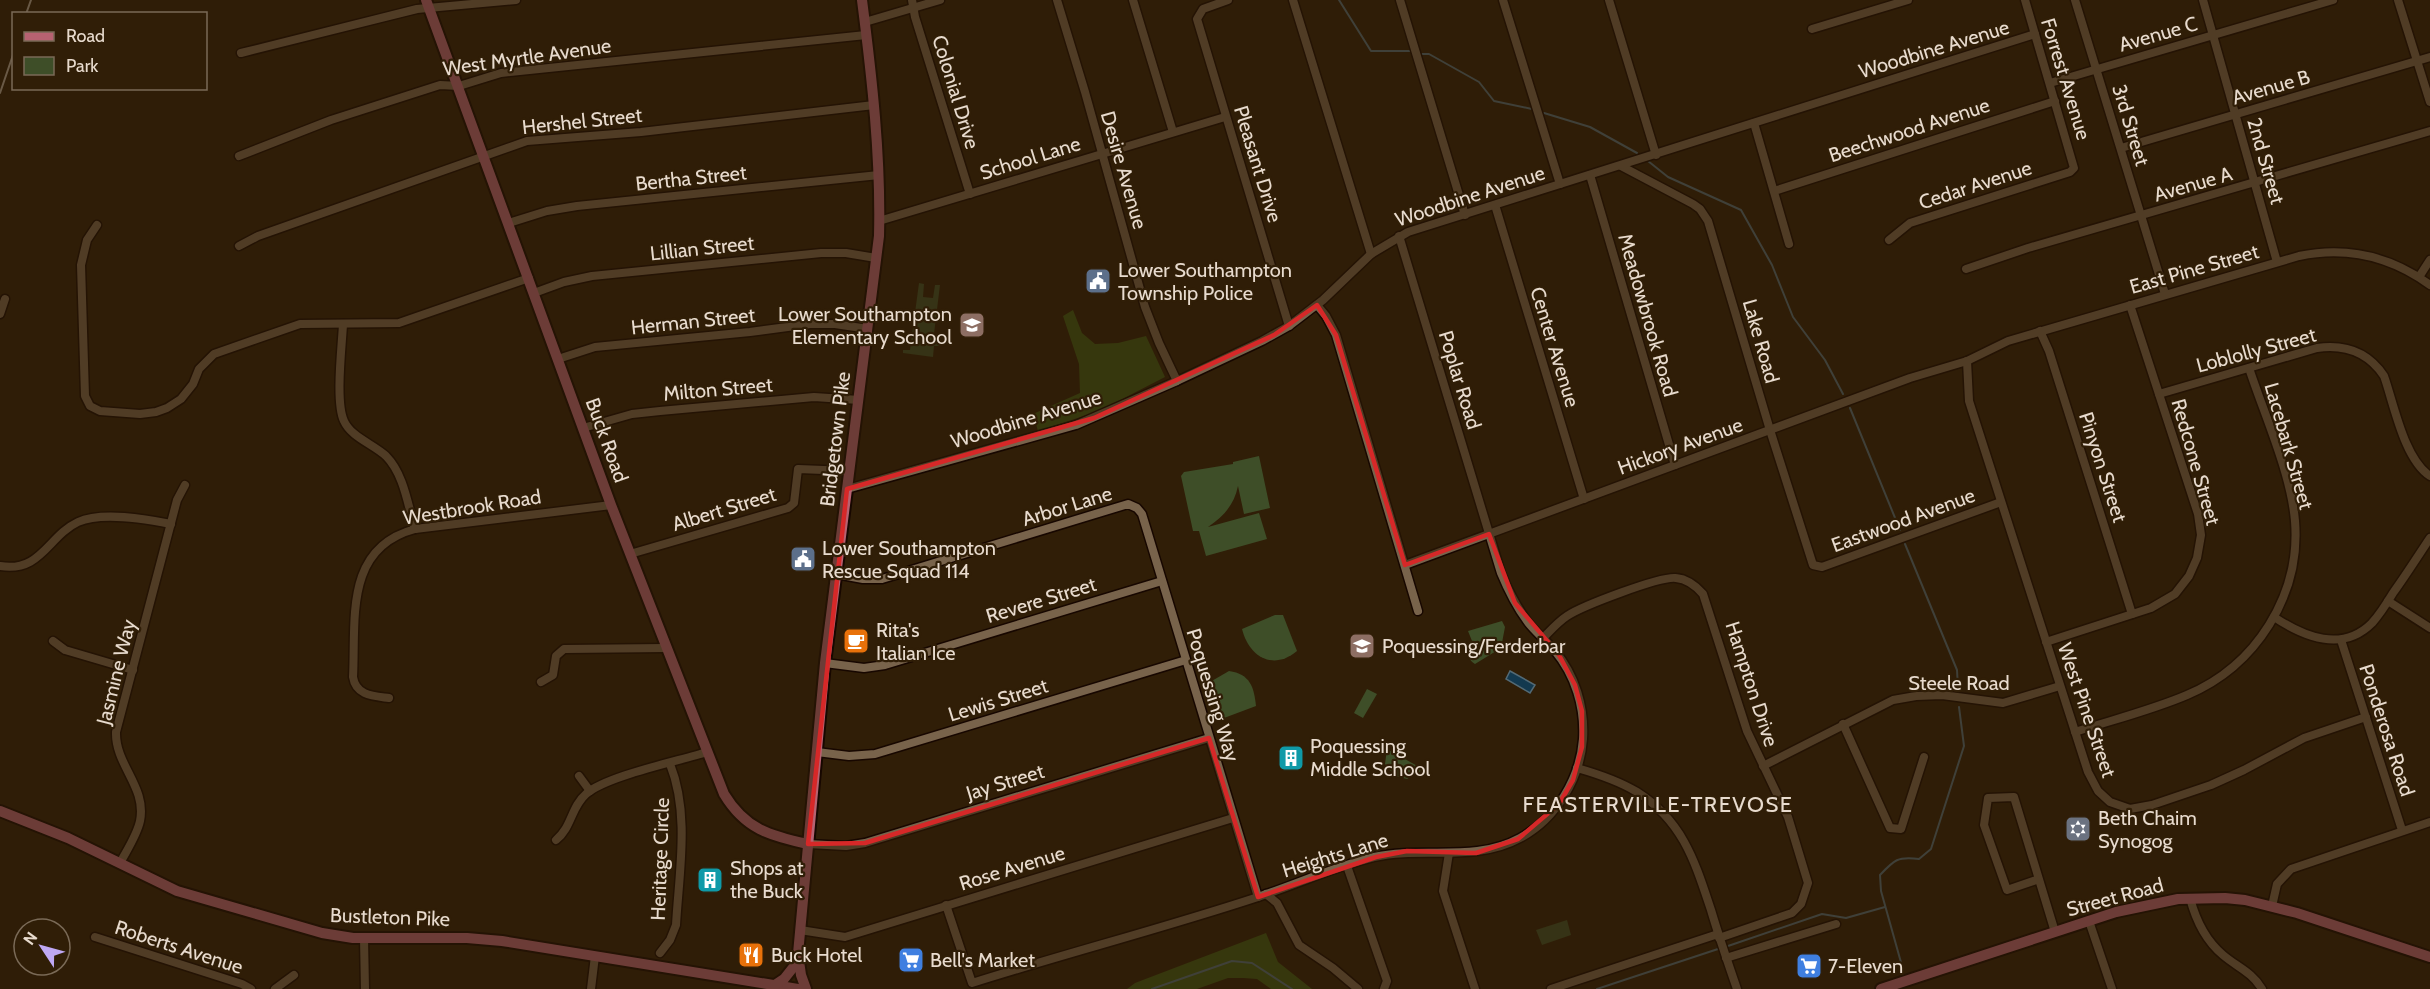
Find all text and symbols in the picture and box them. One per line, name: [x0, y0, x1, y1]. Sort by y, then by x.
street label: Avenue C: [2116, 11, 2200, 57]
legend: [12, 12, 207, 90]
street label: Woodbine Avenue: [1856, 15, 2012, 83]
street label: Forrest Avenue: [2036, 15, 2096, 143]
text: Road: [66, 25, 105, 47]
street label: Colonial Drive: [927, 32, 985, 152]
street label: West Myrtle Avenue: [441, 33, 613, 81]
text: Park: [66, 55, 99, 77]
street label: Avenue B: [2229, 64, 2313, 110]
street label: 3rd Street: [2107, 81, 2155, 169]
street label: Beechwood Avenue: [1826, 93, 1992, 167]
street label: Hershel Street: [521, 103, 643, 139]
street label: Pleasant Drive: [1229, 103, 1287, 225]
street label: Desire Avenue: [1096, 108, 1152, 232]
street label: 2nd Street: [2242, 115, 2290, 207]
street label: School Lane: [977, 131, 1083, 185]
street label: Cedar Avenue: [1916, 155, 2034, 215]
street label: Bertha Street: [634, 160, 748, 196]
street label: Woodbine Avenue: [1392, 160, 1548, 232]
street label: Avenue A: [2151, 161, 2236, 207]
street label: Lillian Street: [649, 231, 756, 265]
street label: Meadowbrook Road: [1613, 231, 1683, 399]
street label: East Pine Street: [2127, 239, 2262, 299]
place label: Lower Southampton Township Police: [1118, 258, 1292, 305]
public building icon: Lower Southampton Township Police: [1083, 266, 1113, 296]
street label: Center Avenue: [1525, 284, 1585, 410]
street label: Lake Road: [1738, 296, 1784, 386]
place label: Lower Southampton Elementary School: [778, 302, 952, 349]
street label: Herman Street: [630, 303, 756, 339]
school or university icon: Lower Southampton Elementary School: [957, 310, 987, 340]
street label: Loblolly Street: [2194, 322, 2319, 377]
street label: Poplar Road: [1434, 328, 1486, 432]
street label: Bridgetown Pike: [815, 370, 855, 508]
street label: Milton Street: [662, 372, 774, 406]
street label: Lacebark Street: [2259, 380, 2319, 512]
street label: Woodbine Avenue: [948, 385, 1104, 453]
street label: Buck Road: [581, 394, 633, 486]
street label: Redcone Street: [2167, 396, 2226, 528]
street label: Pinyon Street: [2074, 409, 2132, 525]
street label: Hickory Avenue: [1614, 412, 1746, 480]
street label: Arbor Lane: [1019, 481, 1115, 531]
street label: Albert Street: [669, 482, 779, 536]
street label: Eastwood Avenue: [1828, 483, 1978, 557]
street label: Westbrook Road: [401, 484, 543, 530]
place label: Lower Southampton Rescue Squad 114: [822, 536, 996, 583]
public building icon: Lower Southampton Rescue Squad 114: [788, 544, 818, 574]
street label: Revere Street: [983, 572, 1099, 628]
street label: Jasmine Way: [91, 617, 141, 728]
place label: Rita's Italian Ice: [876, 618, 956, 665]
street label: Hampton Drive: [1720, 618, 1784, 750]
cafe icon: Rita's Italian Ice: [841, 626, 871, 656]
street label: Poquessing Way: [1181, 626, 1245, 764]
school or university icon: Poquessing/Ferderbar: [1347, 631, 1377, 661]
place label: Poquessing/Ferderbar: [1382, 634, 1566, 658]
street label: West Pine Street: [2053, 640, 2121, 781]
street label: Ponderosa Road: [2354, 661, 2420, 799]
street label: Steele Road: [1908, 671, 2010, 695]
street label: Lewis Street: [945, 673, 1051, 727]
place label: Poquessing Middle School: [1310, 734, 1430, 781]
building icon: Poquessing Middle School: [1276, 743, 1306, 773]
street label: Jay Street: [962, 759, 1047, 805]
district label: FEASTERVILLE-TREVOSE: [1523, 791, 1793, 818]
street label: Heritage Circle: [646, 797, 674, 921]
place label: Beth Chaim Synogog: [2098, 806, 2197, 853]
synagogue icon: Beth Chaim Synogog: [2063, 814, 2093, 844]
street label: Heights Lane: [1279, 828, 1391, 882]
street label: Rose Avenue: [956, 841, 1068, 895]
place label: Shops at the Buck: [730, 856, 804, 903]
building icon: Shops at the Buck: [695, 865, 725, 895]
street label: Street Road: [2064, 873, 2166, 921]
street label: Bustleton Pike: [330, 903, 450, 931]
street label: Roberts Avenue: [112, 915, 246, 979]
north arrow: [12, 917, 72, 977]
text: N: [19, 928, 41, 949]
restaurant icon: Buck Hotel: [736, 940, 766, 970]
place label: Buck Hotel: [771, 943, 862, 967]
supermarket icon: Bell's Market: [896, 945, 926, 975]
place label: Bell's Market: [930, 948, 1035, 972]
supermarket icon: 7-Eleven: [1794, 951, 1824, 981]
place label: 7-Eleven: [1828, 954, 1903, 978]

